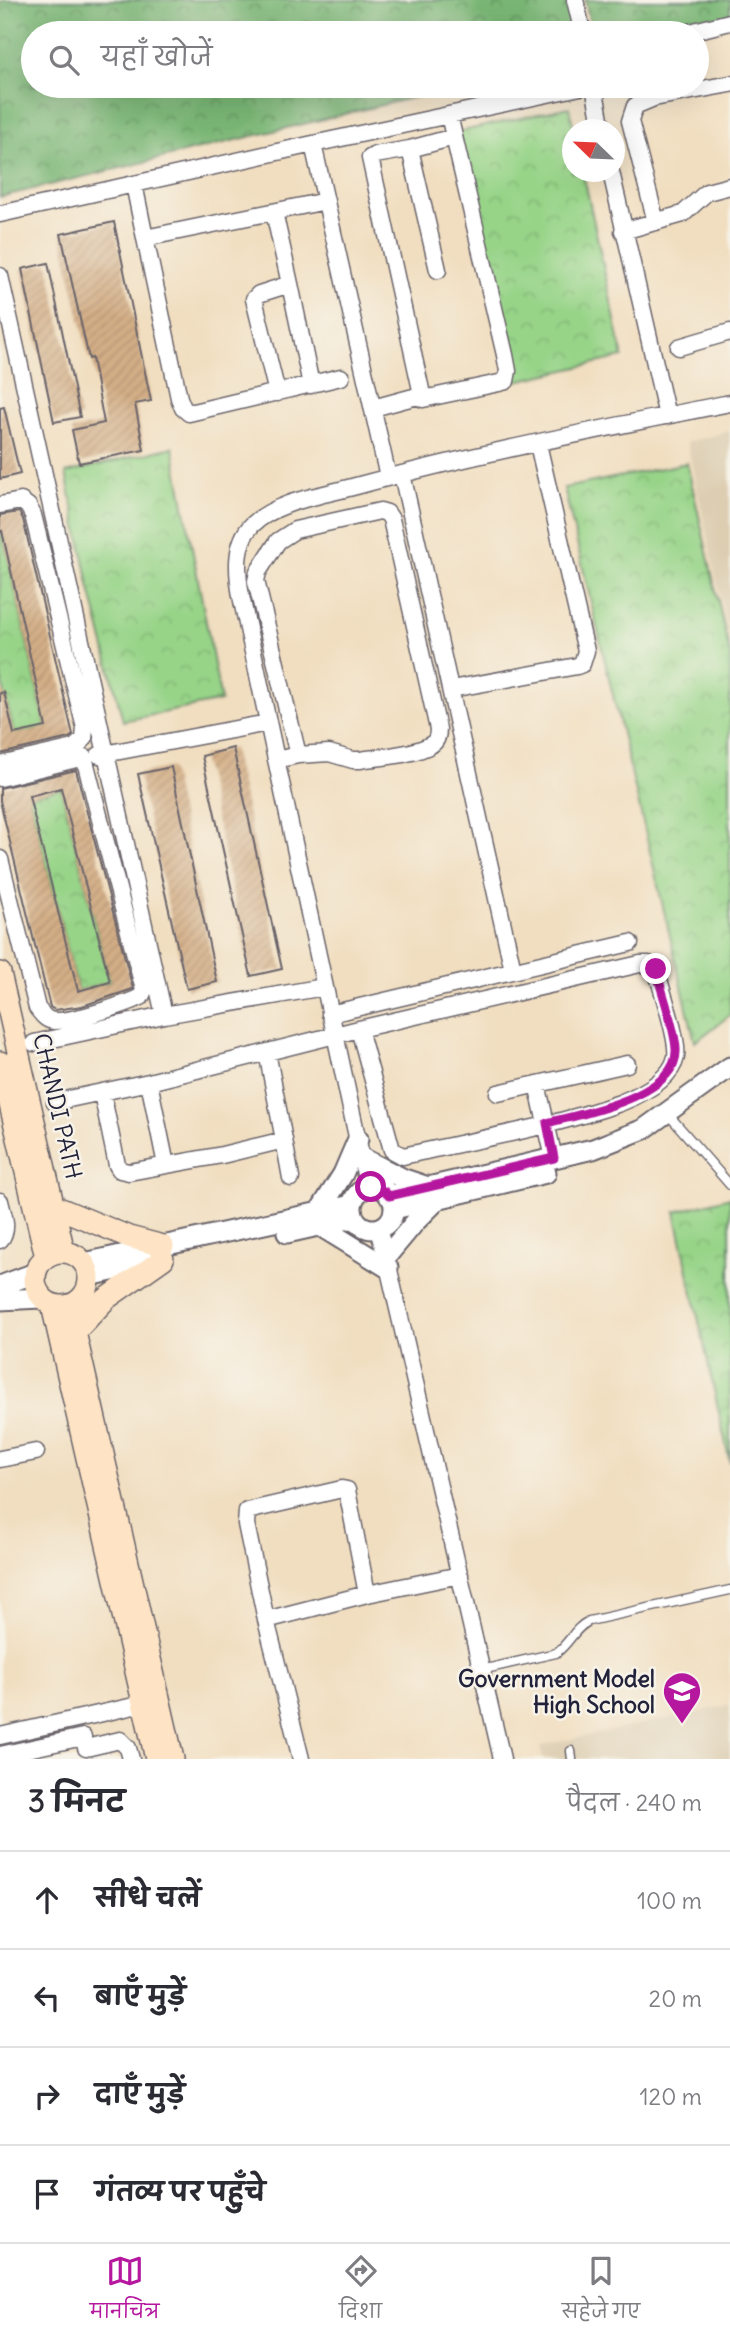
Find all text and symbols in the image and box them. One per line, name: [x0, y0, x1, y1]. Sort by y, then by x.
search box: [21, 21, 709, 98]
text: यहाँ खोजें: [101, 40, 212, 73]
icon: search: [45, 41, 83, 79]
north arrow: [562, 119, 625, 182]
route end: [640, 953, 671, 984]
street label: CHANDI PATH: [27, 1030, 89, 1182]
route start: [355, 1171, 386, 1202]
place label: Government Model High School: [458, 1664, 655, 1719]
school or university icon: Government Model High School: [661, 1670, 703, 1725]
text: 3 मिनट: [28, 1782, 125, 1820]
text: पैदल · 240 m: [566, 1788, 702, 1817]
icon: ahead: [28, 1881, 66, 1919]
text: सीधे चलें: [95, 1881, 201, 1914]
text: 100 m: [637, 1886, 702, 1915]
icon: left: [28, 1979, 66, 2017]
text: बाएँ मुड़ें: [95, 1979, 186, 2012]
text: 20 m: [649, 1984, 702, 2013]
icon: right: [28, 2077, 66, 2115]
text: दाएँ मुड़ें: [95, 2077, 185, 2110]
text: 120 m: [639, 2082, 702, 2111]
icon: arrive: [28, 2175, 66, 2213]
text: गंतव्य पर पहुँचे: [95, 2175, 265, 2208]
tab: मानचित्र: [90, 2252, 159, 2332]
tab: दिशा: [339, 2252, 382, 2332]
tab: सहेजे गए: [562, 2252, 640, 2332]

